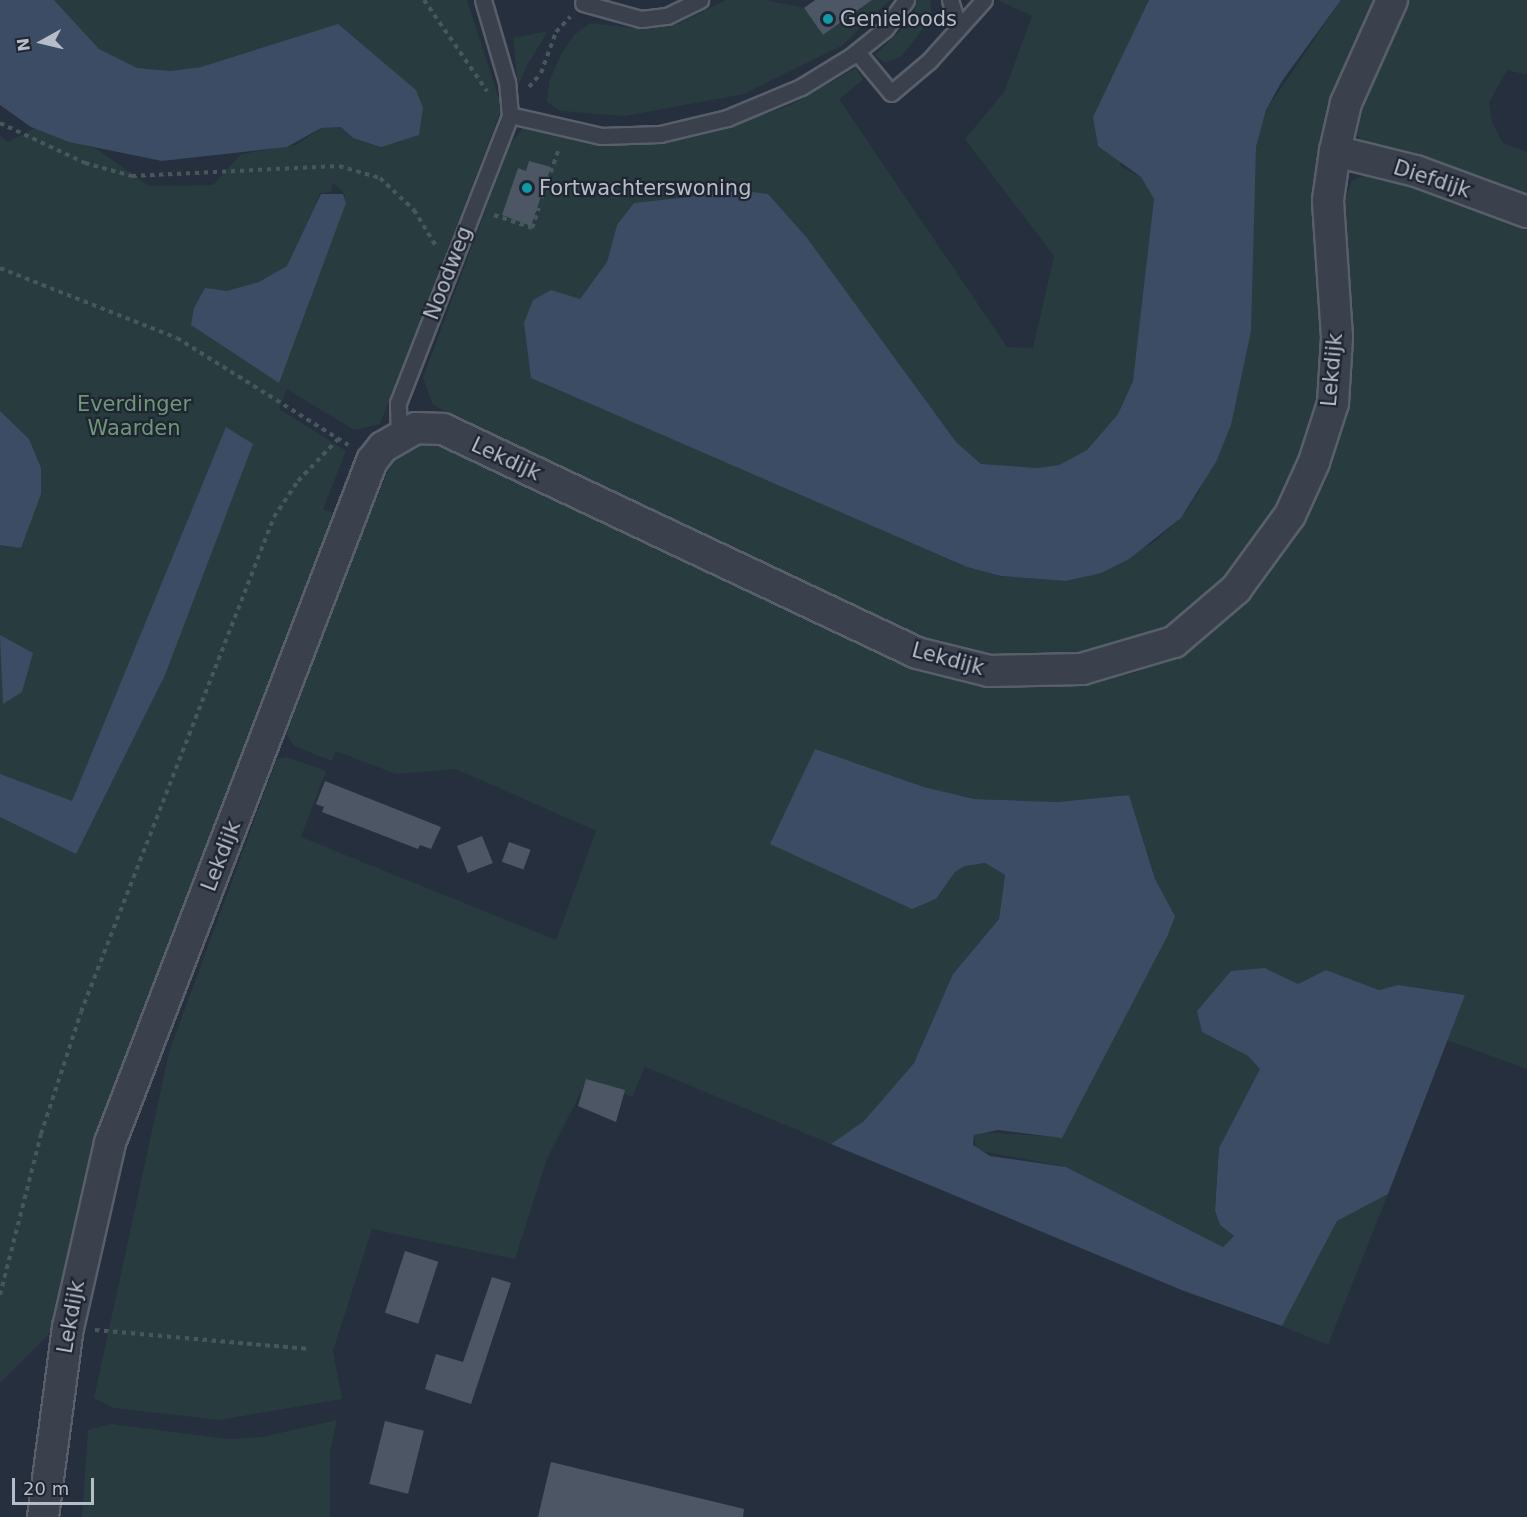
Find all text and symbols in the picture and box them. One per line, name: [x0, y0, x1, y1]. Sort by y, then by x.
place label: Genieloods: [840, 6, 957, 32]
north arrow: [12, 12, 72, 72]
marker: Genieloods: [821, 12, 835, 26]
text: N: [13, 37, 34, 53]
street label: Diefdijk: [1390, 155, 1474, 203]
place label: Fortwachterswoning: [539, 175, 751, 201]
marker: Fortwachterswoning: [520, 181, 534, 195]
street label: Noodweg: [419, 223, 477, 323]
street label: Lekdijk: [1316, 332, 1348, 408]
park label: Everdinger Waarden: [77, 391, 191, 441]
street label: Lekdijk: [467, 432, 545, 486]
street label: Lekdijk: [909, 637, 987, 681]
street label: Lekdijk: [196, 817, 246, 895]
street label: Lekdijk: [52, 1279, 90, 1355]
scale bar: [15, 1466, 98, 1504]
text: 20 m: [23, 1478, 69, 1499]

